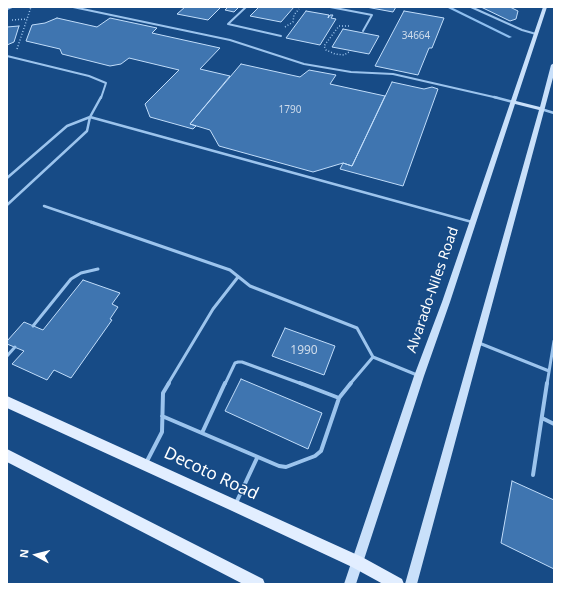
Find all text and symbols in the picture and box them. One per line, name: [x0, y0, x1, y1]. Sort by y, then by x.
house number: 34664: [402, 30, 430, 42]
house number: 1790: [279, 104, 301, 116]
street label: Alvarado-Niles Road: [404, 225, 462, 355]
house number: 1990: [290, 344, 318, 358]
street label: Decoto Road: [160, 443, 262, 505]
north arrow: [16, 535, 56, 575]
text: N: [16, 548, 32, 559]

